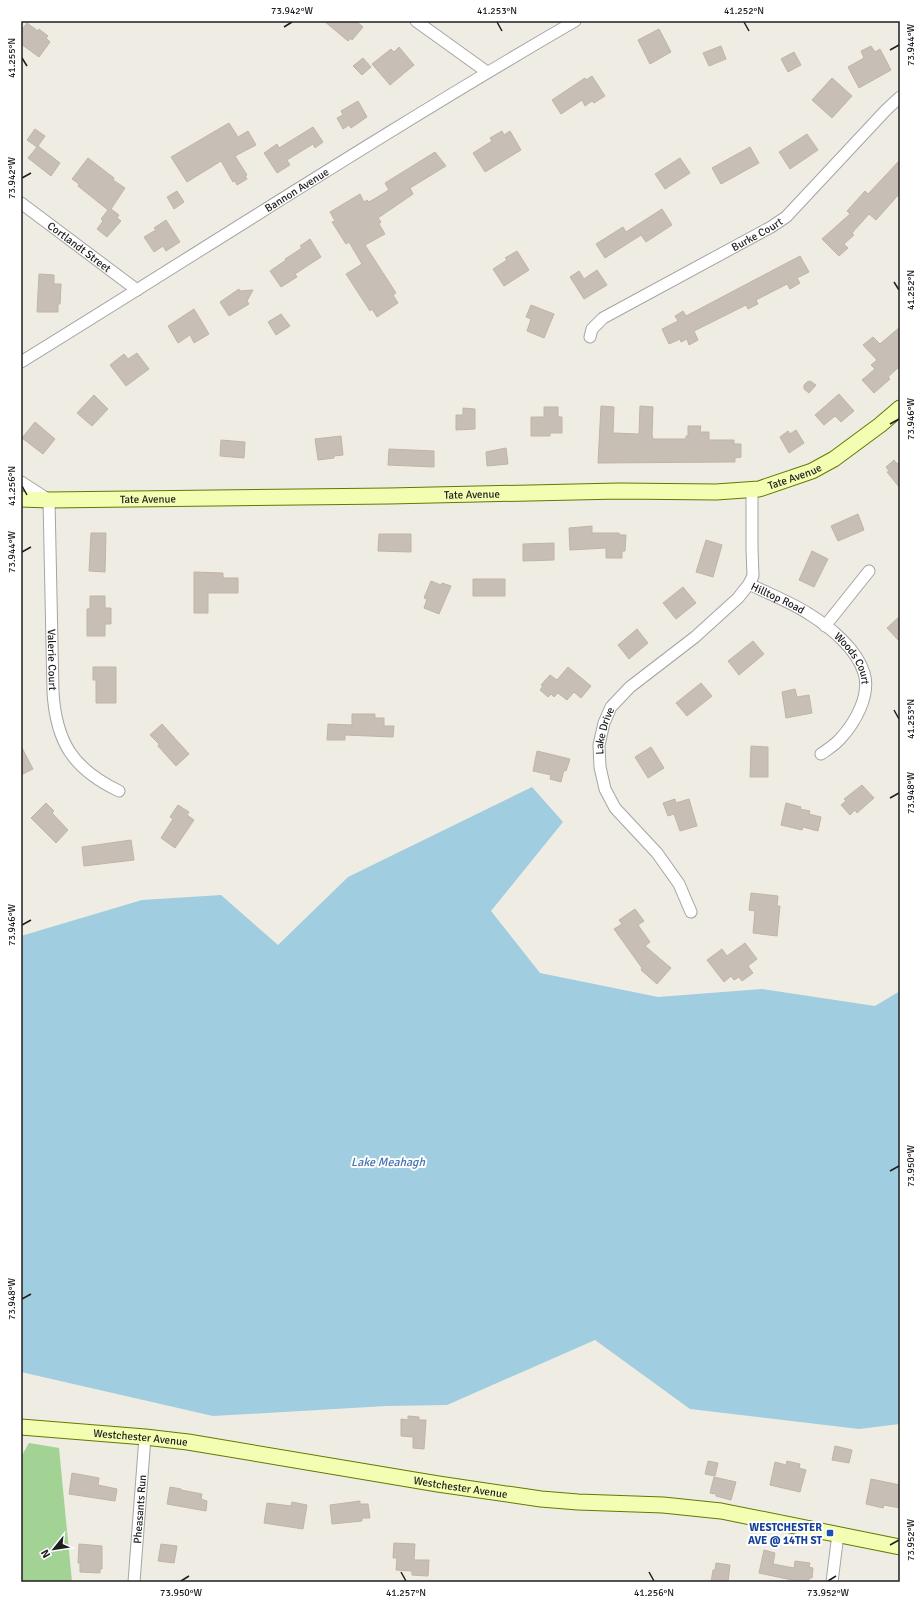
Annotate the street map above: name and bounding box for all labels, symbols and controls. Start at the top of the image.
text: 73.942°W [271,5,313,17]
text: 41.253°N [477,5,517,17]
text: 41.252°N [724,5,764,17]
text: 73.944°W [905,24,917,66]
text: 41.255°N [6,38,18,78]
text: 73.942°W [6,157,18,199]
street label: Bannon Avenue [262,165,331,215]
street label: Burke Court [729,215,785,254]
street label: Cortlandt Street [45,219,114,275]
text: 41.252°N [905,270,917,310]
text: 73.946°W [905,398,917,440]
street label: Tate Avenue [766,461,824,492]
text: 41.256°N [6,466,18,506]
street label: Tate Avenue [444,487,500,501]
street label: Tate Avenue [120,492,176,506]
text: 73.944°W [6,531,18,573]
street label: Hilltop Road [749,579,807,616]
street label: Valerie Court [45,629,59,691]
street label: Woods Court [832,629,872,685]
text: 41.253°N [905,699,917,739]
street label: Lake Drive [592,705,617,755]
text: 73.948°W [905,772,917,814]
text: 73.946°W [6,904,18,946]
text: 73.950°W [905,1145,917,1187]
water label: Lake Meahagh [351,1155,425,1170]
text: 73.948°W [6,1278,18,1320]
street label: Westchester Avenue [93,1426,188,1448]
street label: Pheasants Run [130,1474,149,1544]
street label: Westchester Avenue [413,1474,508,1501]
text: 73.952°W [905,1519,917,1561]
place label: WESTCHESTER AVE @ 14TH ST [748,1521,822,1547]
marker: WESTCHESTER AVE @ 14TH ST [825,1528,835,1538]
north arrow [34,1529,74,1569]
text: N [38,1547,53,1560]
text: 73.950°W [160,1587,202,1599]
text: 41.257°N [386,1587,426,1599]
text: 41.256°N [634,1587,674,1599]
text: 73.952°W [807,1587,849,1599]

